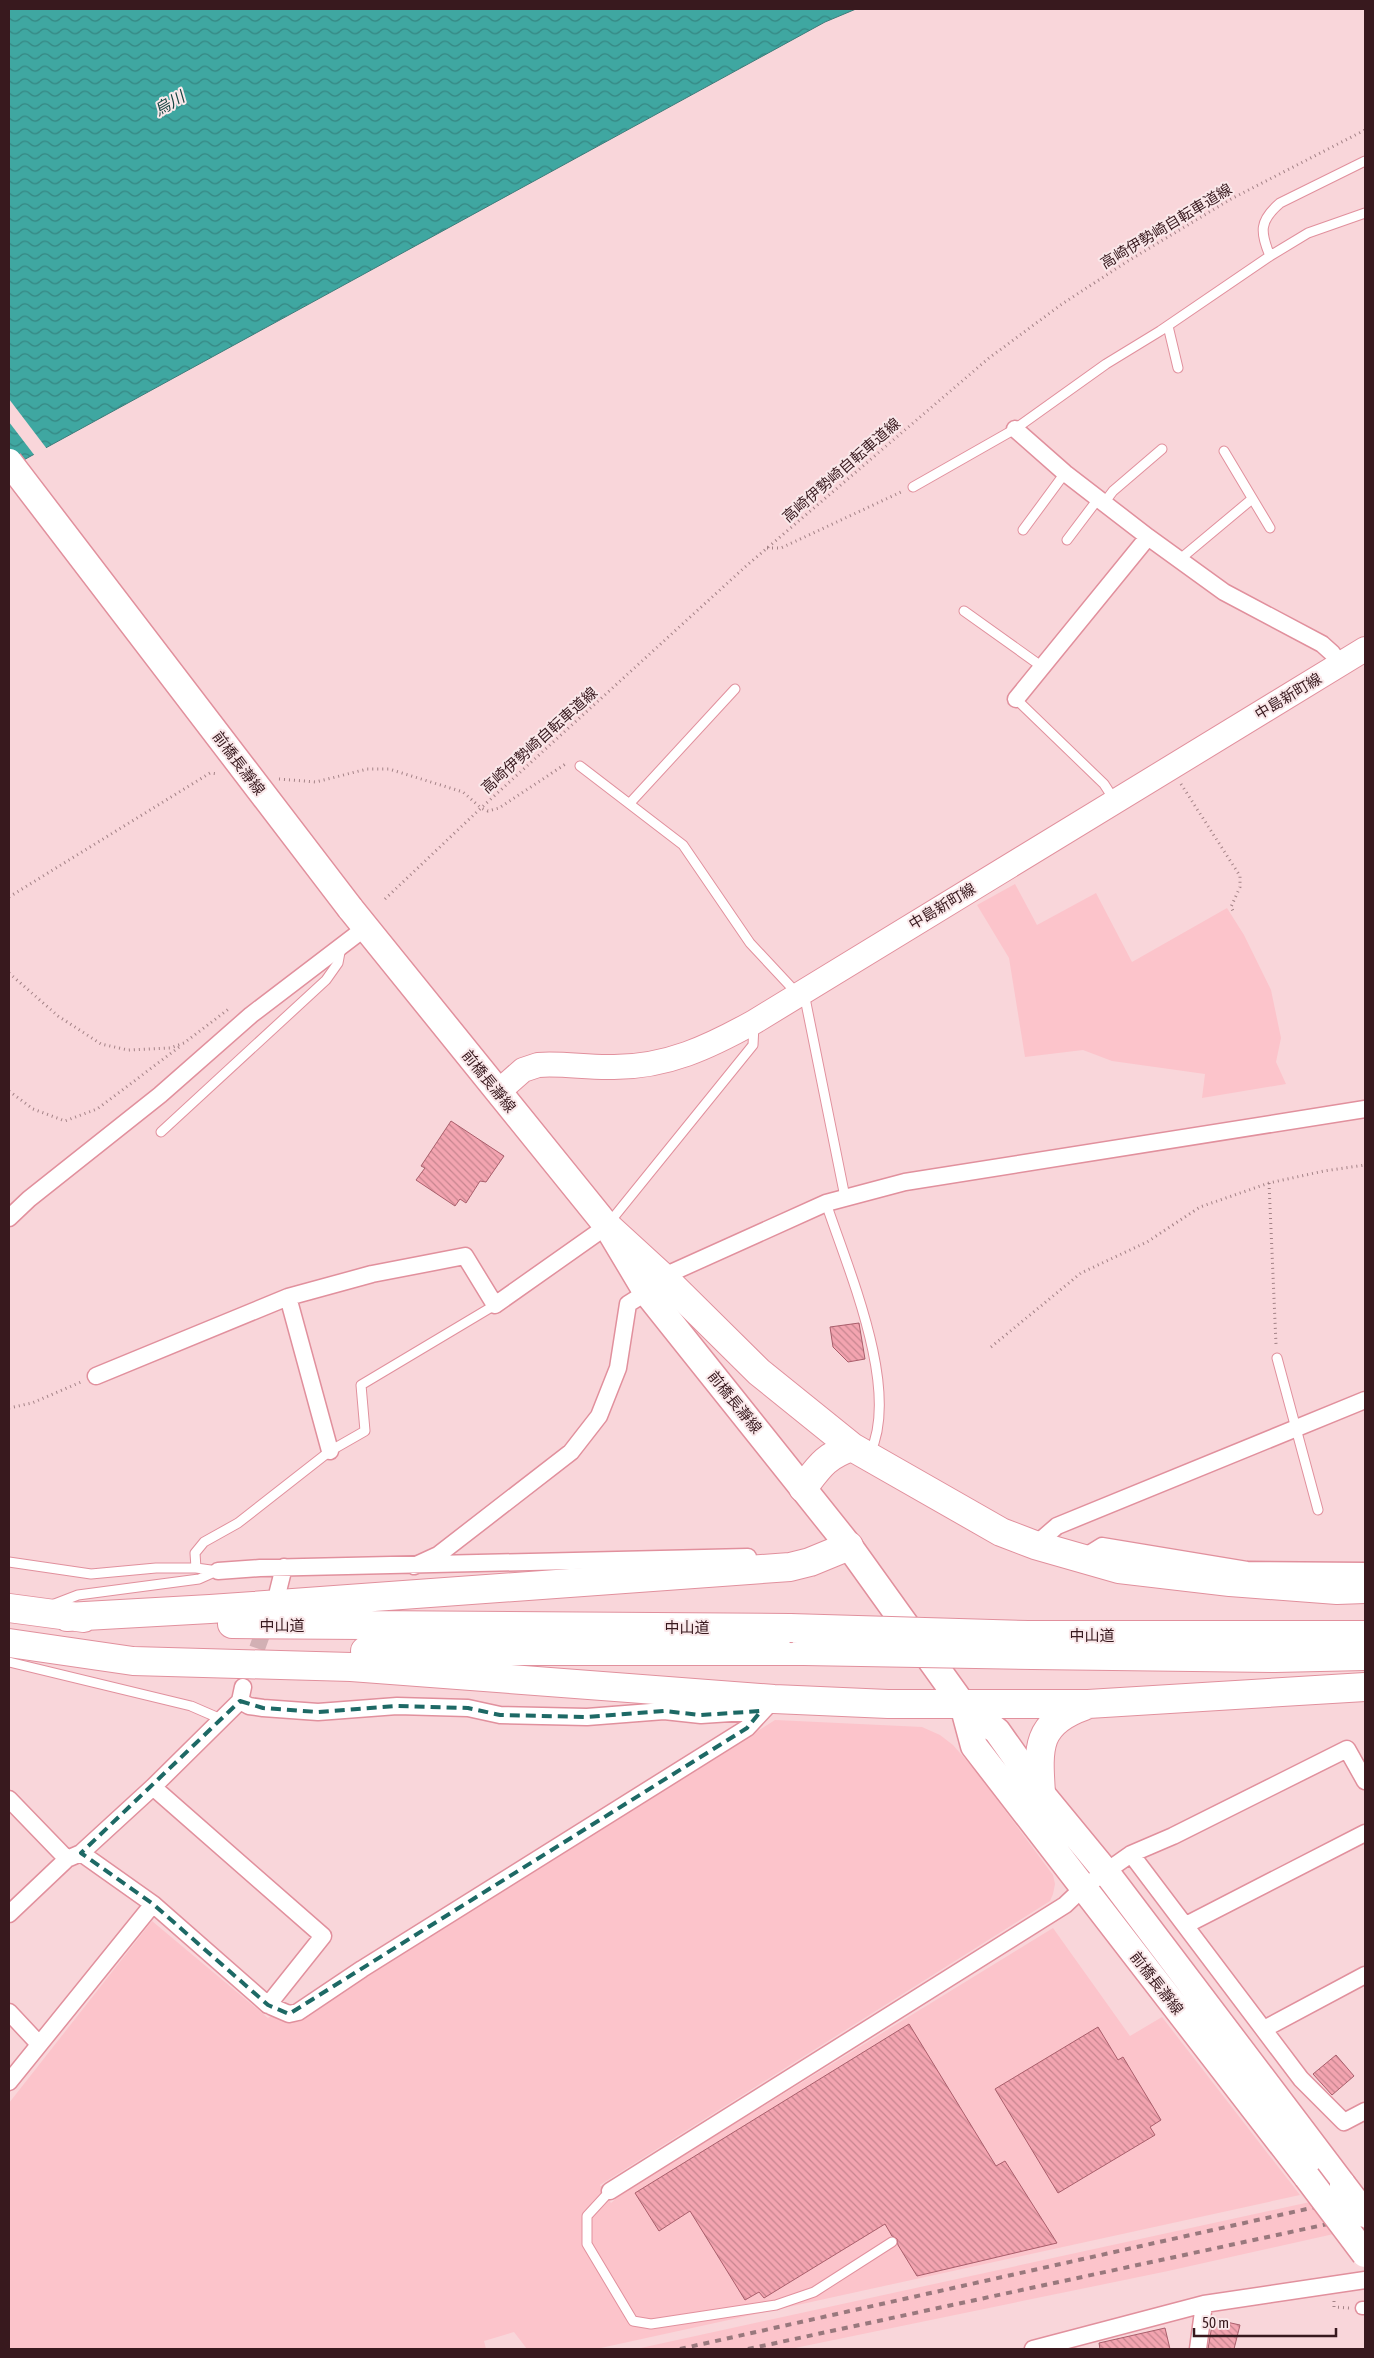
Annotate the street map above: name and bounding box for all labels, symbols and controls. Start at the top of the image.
water label: 烏川 [151,86,189,119]
street label: 高崎伊勢崎自転車道線 [1097,180,1235,272]
street label: 高崎伊勢崎自転車道線 [779,414,903,526]
street label: 中島新町線 [1251,669,1325,723]
street label: 高崎伊勢崎自転車道線 [478,683,600,797]
street label: 前橋長瀞線 [210,728,268,798]
street label: 中島新町線 [905,879,979,933]
street label: 前橋長瀞線 [459,1047,519,1115]
street label: 前橋長瀞線 [705,1368,765,1436]
street label: 中山道 [259,1617,305,1634]
street label: 中山道 [664,1619,710,1636]
street label: 中山道 [1069,1627,1115,1644]
street label: 前橋長瀞線 [1127,1948,1187,2018]
scale bar [1194,2306,1336,2338]
text: 50 m [1202,2314,1229,2331]

